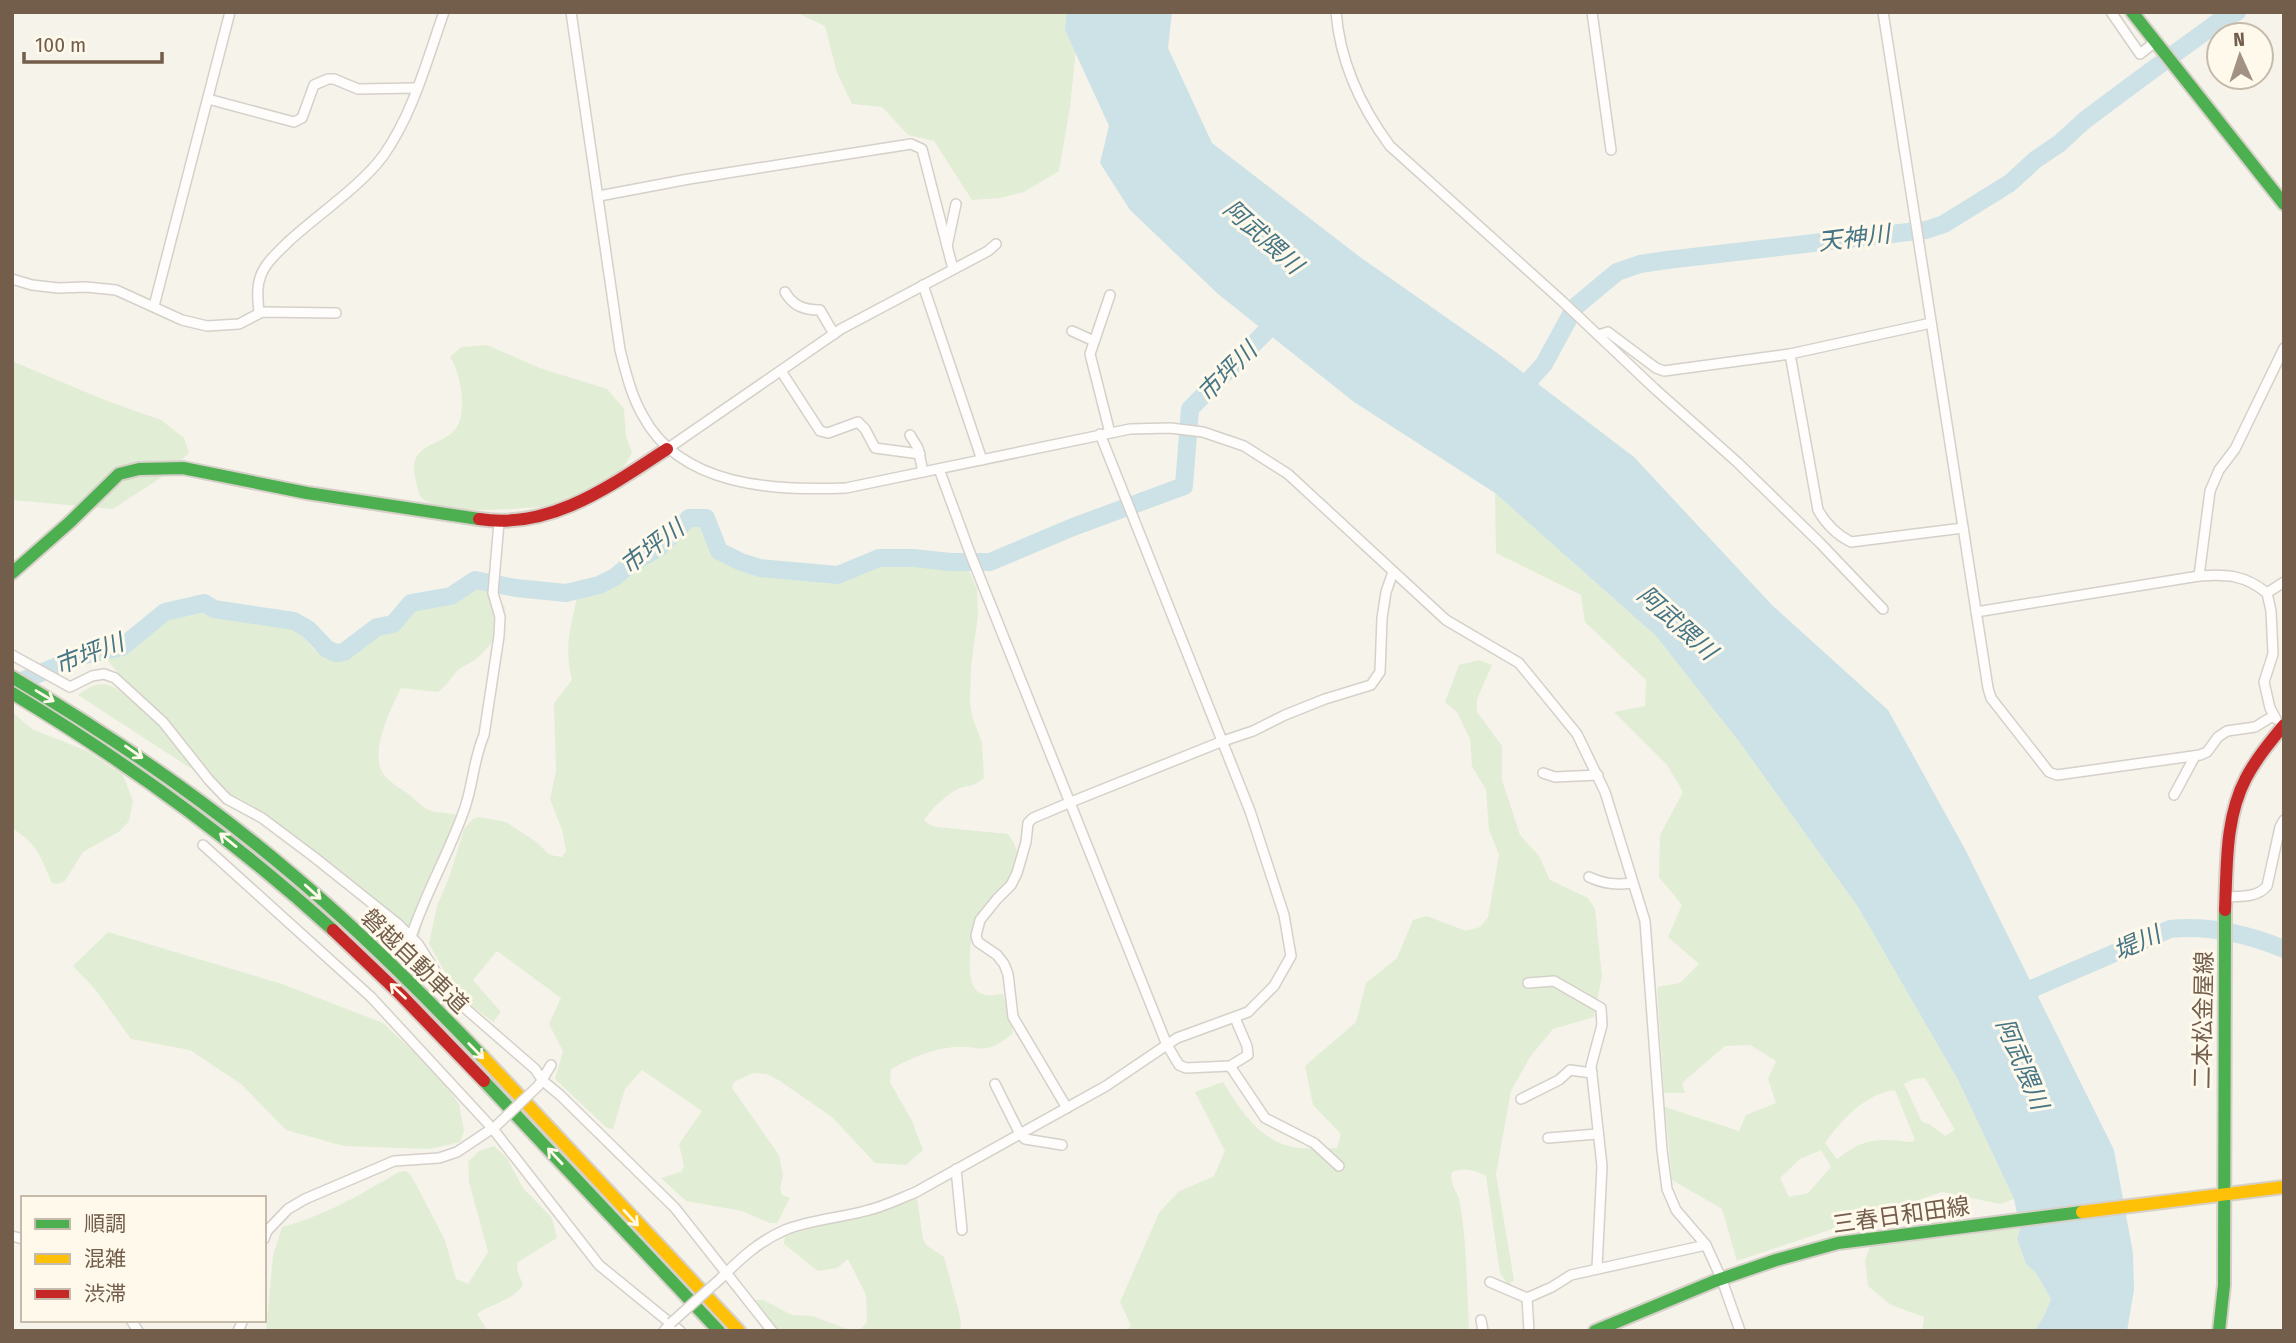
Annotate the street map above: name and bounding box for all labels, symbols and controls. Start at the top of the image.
scale bar [24,21,163,65]
north arrow [2205,21,2275,91]
text: N [2233,28,2245,51]
text: 100 m [35,32,86,58]
water label: 阿武隈川 [1218,194,1310,282]
water label: 天神川 [1817,219,1894,256]
water label: 市坪川 [1192,335,1264,407]
water label: 市坪川 [615,512,692,580]
water label: 阿武隈川 [1632,580,1724,668]
water label: 市坪川 [50,627,130,680]
one-way arrow [34,689,54,703]
one-way arrow [124,745,143,759]
one-way arrow [220,832,238,848]
one-way arrow [304,884,321,901]
street label: 磐越自動車道 [356,903,474,1019]
water label: 堤川 [2109,919,2167,966]
street label: 二本松金屋線 [2188,951,2218,1089]
one-way arrow [390,983,407,1000]
water label: 阿武隈川 [1990,1014,2055,1116]
one-way arrow [467,1042,484,1059]
one-way arrow [546,1148,563,1165]
street label: 三春日和田線 [1831,1192,1971,1238]
legend [21,1196,266,1322]
one-way arrow [623,1209,639,1227]
text: 順調 [84,1211,126,1237]
text: 混雑 [84,1246,126,1272]
text: 渋滞 [84,1281,126,1307]

